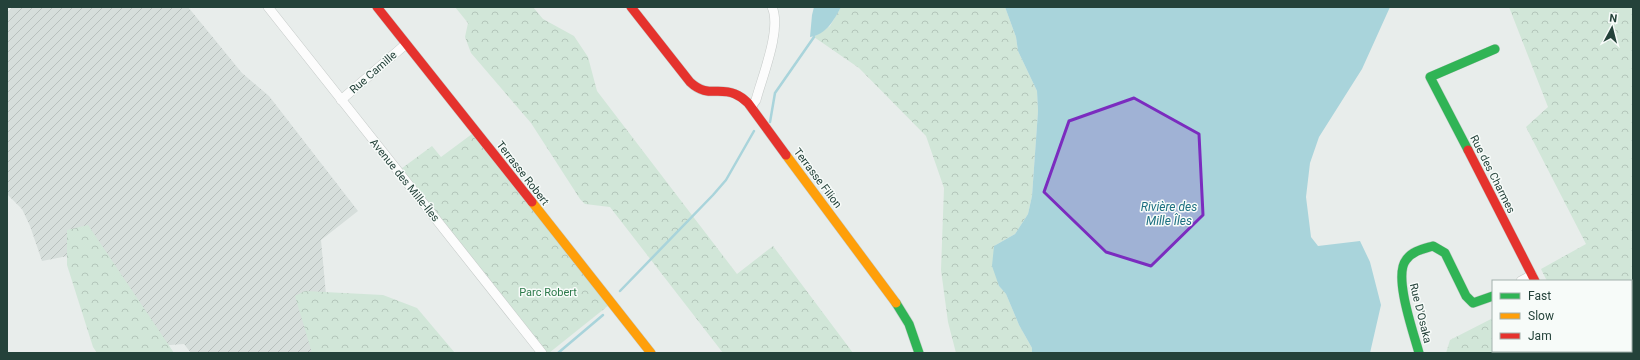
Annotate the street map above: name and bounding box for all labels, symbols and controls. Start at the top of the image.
north arrow [1592,8,1632,48]
text: N [1609,12,1618,26]
street label: Rue Camille [347,48,400,96]
street label: Rue des Charmes [1467,133,1518,216]
street label: Avenue des Mille-Îles [367,136,442,225]
street label: Terrasse Robert [494,139,552,208]
street label: Terrasse Filion [791,146,844,211]
water label: Rivière des Mille Îles [1141,200,1197,228]
legend [1492,280,1632,352]
street label: Rue D'Osaka [1407,282,1434,344]
park label: Parc Robert [519,286,577,299]
text: Fast [1528,289,1551,303]
text: Slow [1528,309,1554,323]
text: Jam [1528,329,1552,343]

